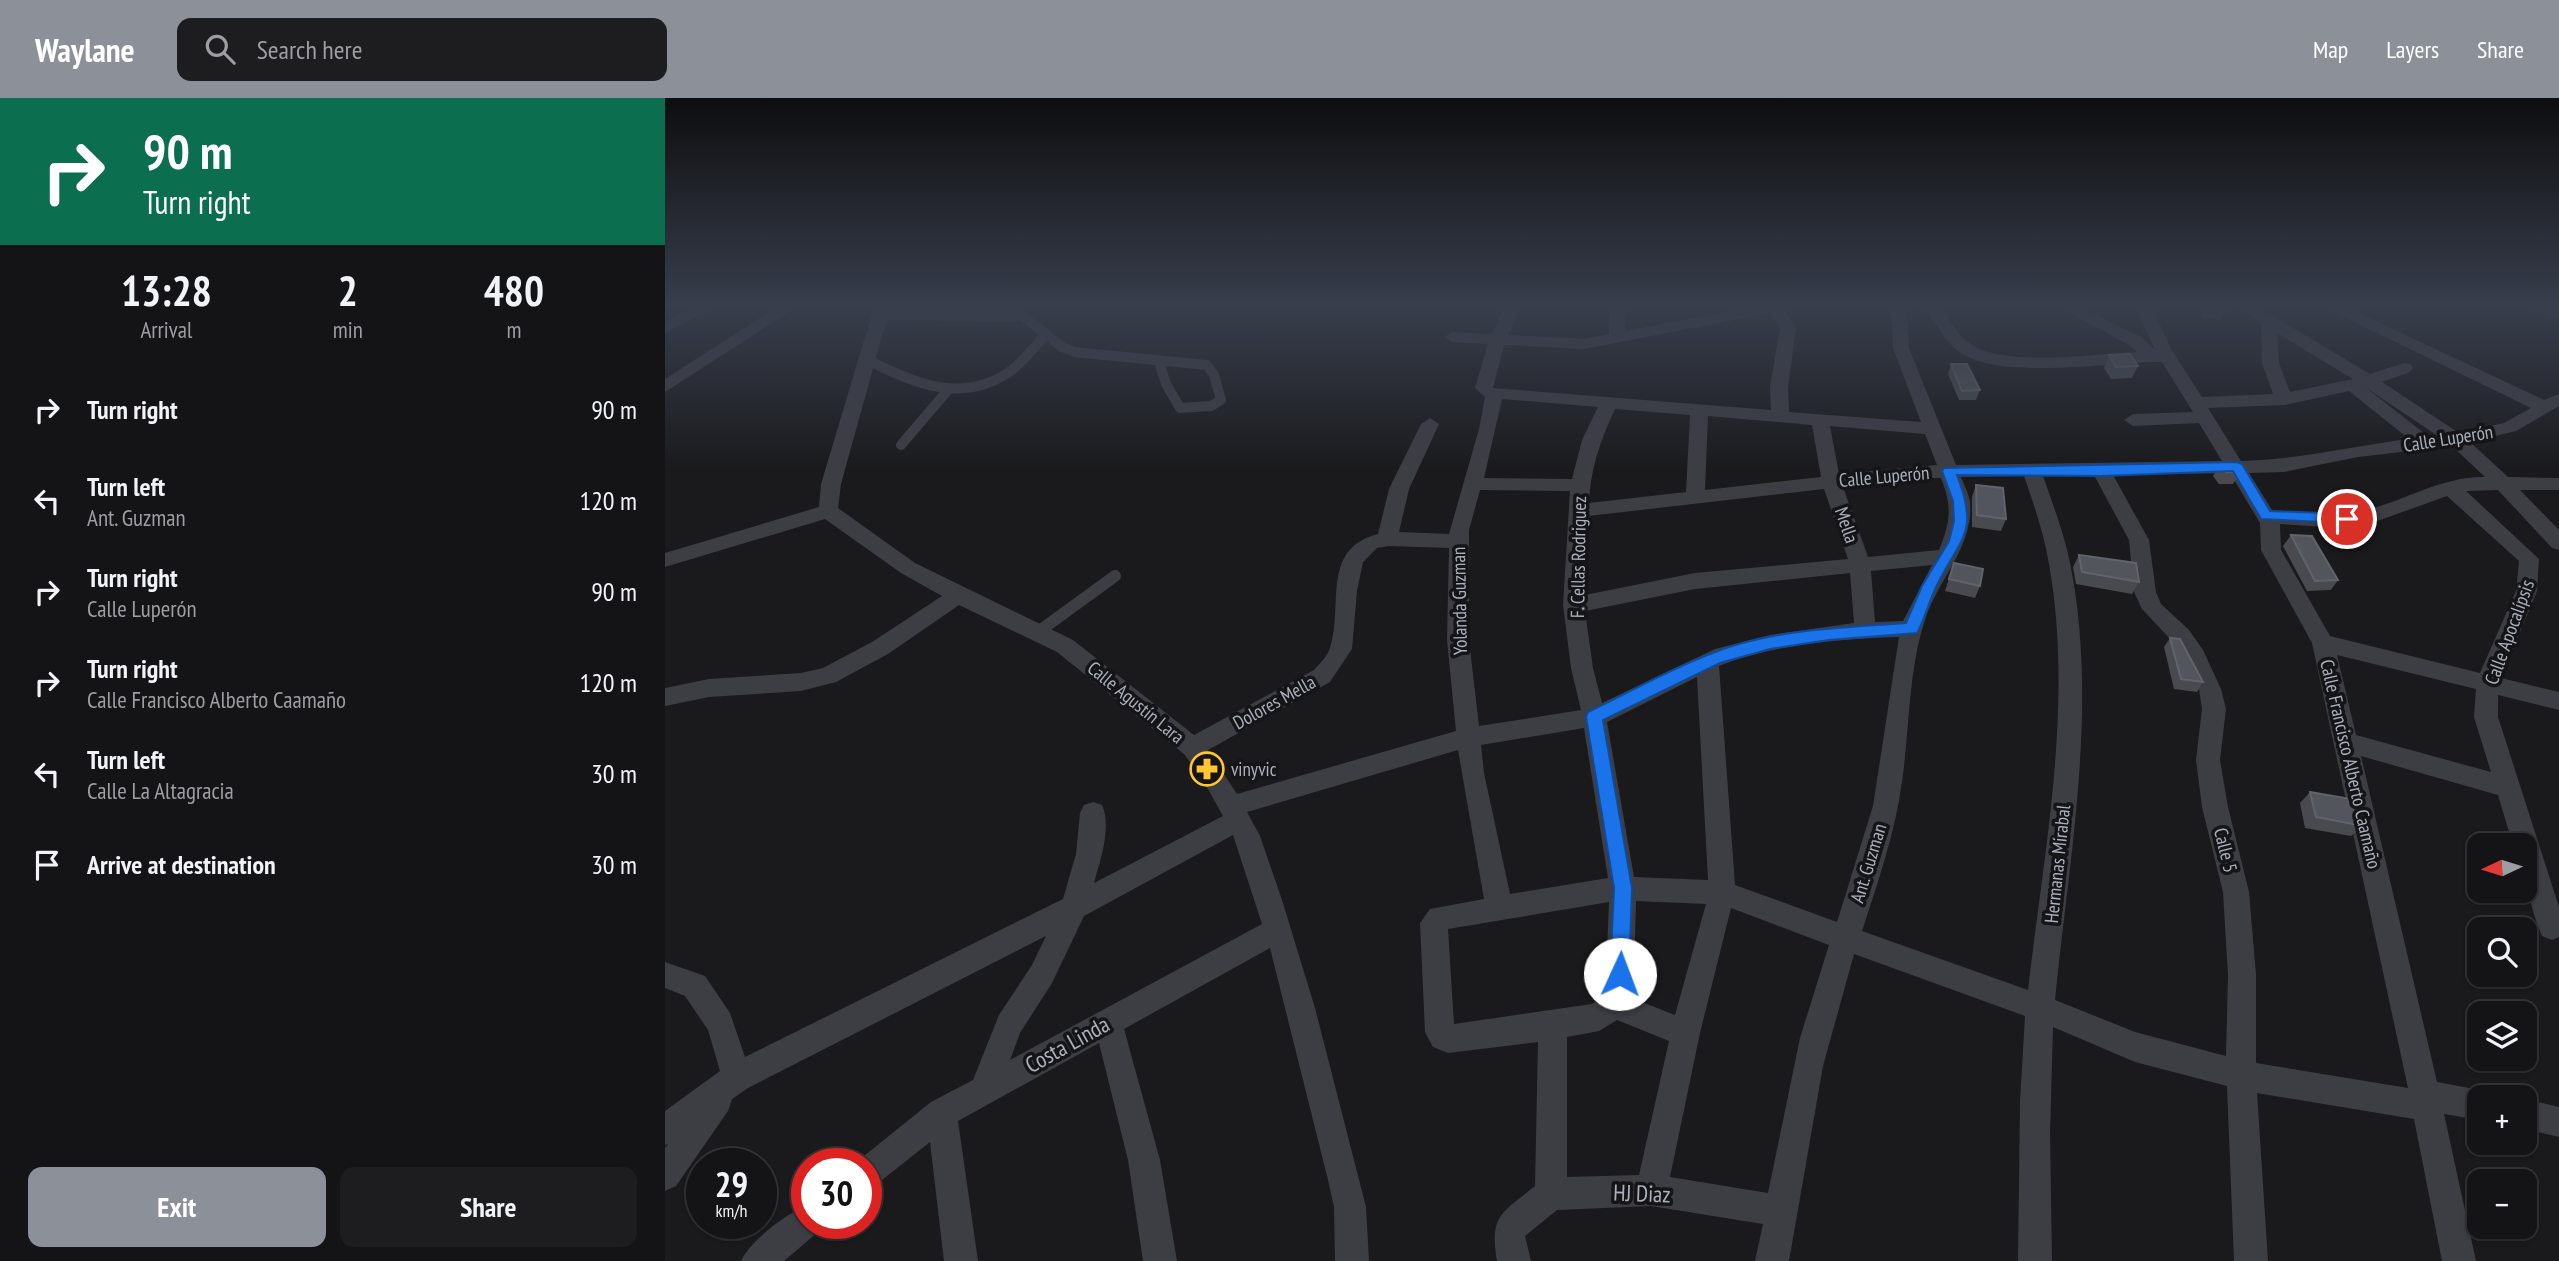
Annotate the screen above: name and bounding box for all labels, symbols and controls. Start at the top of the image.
search box [177,18,667,81]
text: Waylane [35,28,135,71]
icon: search [201,30,239,68]
text: Search here [257,33,362,66]
text: Map [2313,34,2348,65]
text: Layers [2386,34,2439,65]
text: Share [2477,34,2524,65]
text: 90 m [143,119,232,183]
icon: right [28,126,119,217]
text: Turn right [143,181,251,223]
text: 13:28 [121,263,212,318]
text: 2 [338,263,358,318]
text: 480 [484,263,544,318]
text: Arrival [140,315,192,344]
text: min [333,315,363,344]
text: m [506,315,521,344]
icon: right [28,391,66,429]
text: Turn right [87,393,178,426]
text: 90 m [591,393,637,426]
street label: Calle Luperón [2401,419,2495,457]
street label: Calle Luperón [1838,460,1930,492]
text: Turn left [87,470,165,503]
icon: left [28,482,66,520]
text: 120 m [579,484,637,517]
pin [2317,489,2377,549]
street label: F. Cellas Rodriguez [1565,496,1591,618]
icon: arrive [2328,500,2366,538]
text: Ant. Guzman [87,503,186,532]
street label: Mella [1830,504,1864,546]
street label: Yolanda Guzman [1446,547,1472,655]
text: Turn right [87,561,178,594]
icon: right [28,573,66,611]
text: 90 m [591,575,637,608]
street label: Calle Apocalípsis [2479,576,2539,688]
text: Calle Luperón [87,594,197,623]
text: Turn right [87,652,178,685]
street label: Calle Agustín Lara [1083,656,1189,748]
street label: Calle Francisco Alberto Caamaño [2315,657,2387,871]
icon: right [28,664,66,702]
text: 120 m [579,666,637,699]
street label: Dolores Mella [1229,670,1319,734]
text: Calle Francisco Alberto Caamaño [87,685,346,714]
text: Turn left [87,743,165,776]
pharmacy icon: vinyvic [1188,750,1226,788]
icon: left [28,755,66,793]
text: 30 m [591,757,637,790]
place label: vinyvic [1231,757,1277,781]
text: Calle La Altagracia [87,776,234,805]
street label: Hermanas Mirabal [2039,803,2075,924]
street label: Ant. Guzman [1845,821,1891,905]
street label: Calle 5 [2209,825,2243,875]
north arrow [2467,833,2537,903]
map controls [2467,833,2537,1239]
icon: arrive [28,846,66,884]
text: Arrive at destination [87,848,276,881]
text: 30 m [591,848,637,881]
button: search [2467,917,2537,987]
position arrow [1583,937,1657,1011]
button: layers [2467,1001,2537,1071]
street label: Costa Linda [1020,1009,1114,1079]
button: + [2467,1085,2537,1155]
speed limit sign: 30 [791,1148,882,1239]
text: 29 [715,1161,748,1207]
button: Exit [28,1167,326,1247]
button: Share [340,1167,637,1247]
button: − [2467,1169,2537,1239]
street label: HJ Diaz [1613,1178,1671,1208]
text: km/h [716,1199,747,1222]

